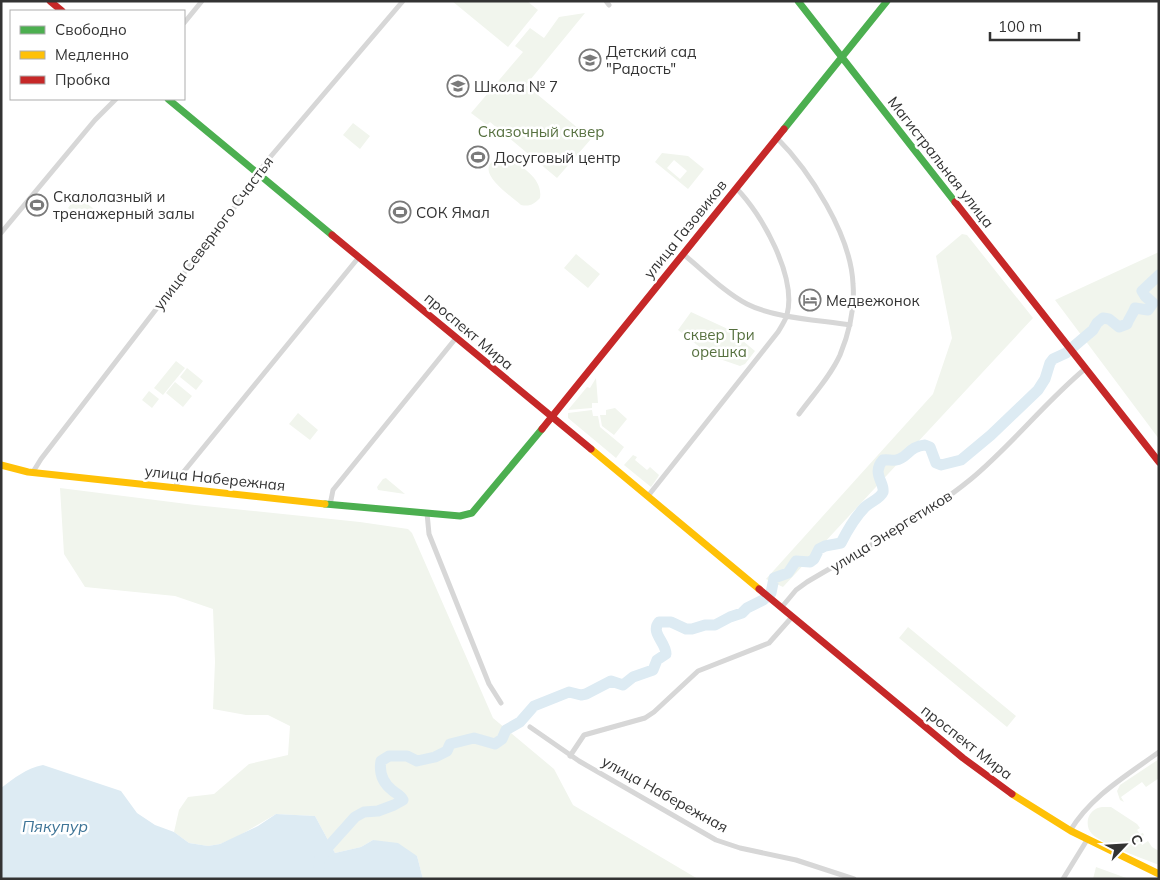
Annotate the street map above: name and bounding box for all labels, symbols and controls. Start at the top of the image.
legend [10,10,185,100]
scale bar [990,10,1079,42]
text: 100 m [998,17,1042,36]
text: Свободно [55,20,127,39]
place label: Детский сад "Радость" [606,42,696,78]
text: Медленно [55,45,129,64]
school or university icon: Детский сад "Радость" [578,48,602,72]
text: Пробка [55,70,110,89]
school or university icon: Школа № 7 [446,74,470,98]
place label: Школа № 7 [474,77,558,96]
street label: Магистральная улица [884,93,998,231]
park label: Сказочный сквер [478,122,604,141]
sports icon: Досуговый центр [466,145,490,169]
place label: Досуговый центр [494,148,621,167]
street label: улица Северного Счастья [149,152,277,314]
street label: улица Газовиков [639,176,731,282]
place label: Скалолазный и тренажерный залы [53,187,195,223]
sports icon: Скалолазный и тренажерный залы [25,193,49,217]
sports icon: СОК Ямал [388,200,412,224]
place label: СОК Ямал [416,203,490,222]
street label: проспект Мира [421,288,517,374]
hotel icon: Медвежонок [798,288,822,312]
place label: Медвежонок [826,291,921,310]
park label: сквер Три орешка [683,325,755,361]
street label: улица Набережная [144,461,286,495]
street label: улица Энергетиков [826,486,956,576]
street label: проспект Мира [918,700,1016,784]
street label: улица Набережная [599,751,731,837]
water label: Пякупур [22,816,88,836]
north arrow [1100,820,1150,870]
text: С [1127,831,1147,848]

